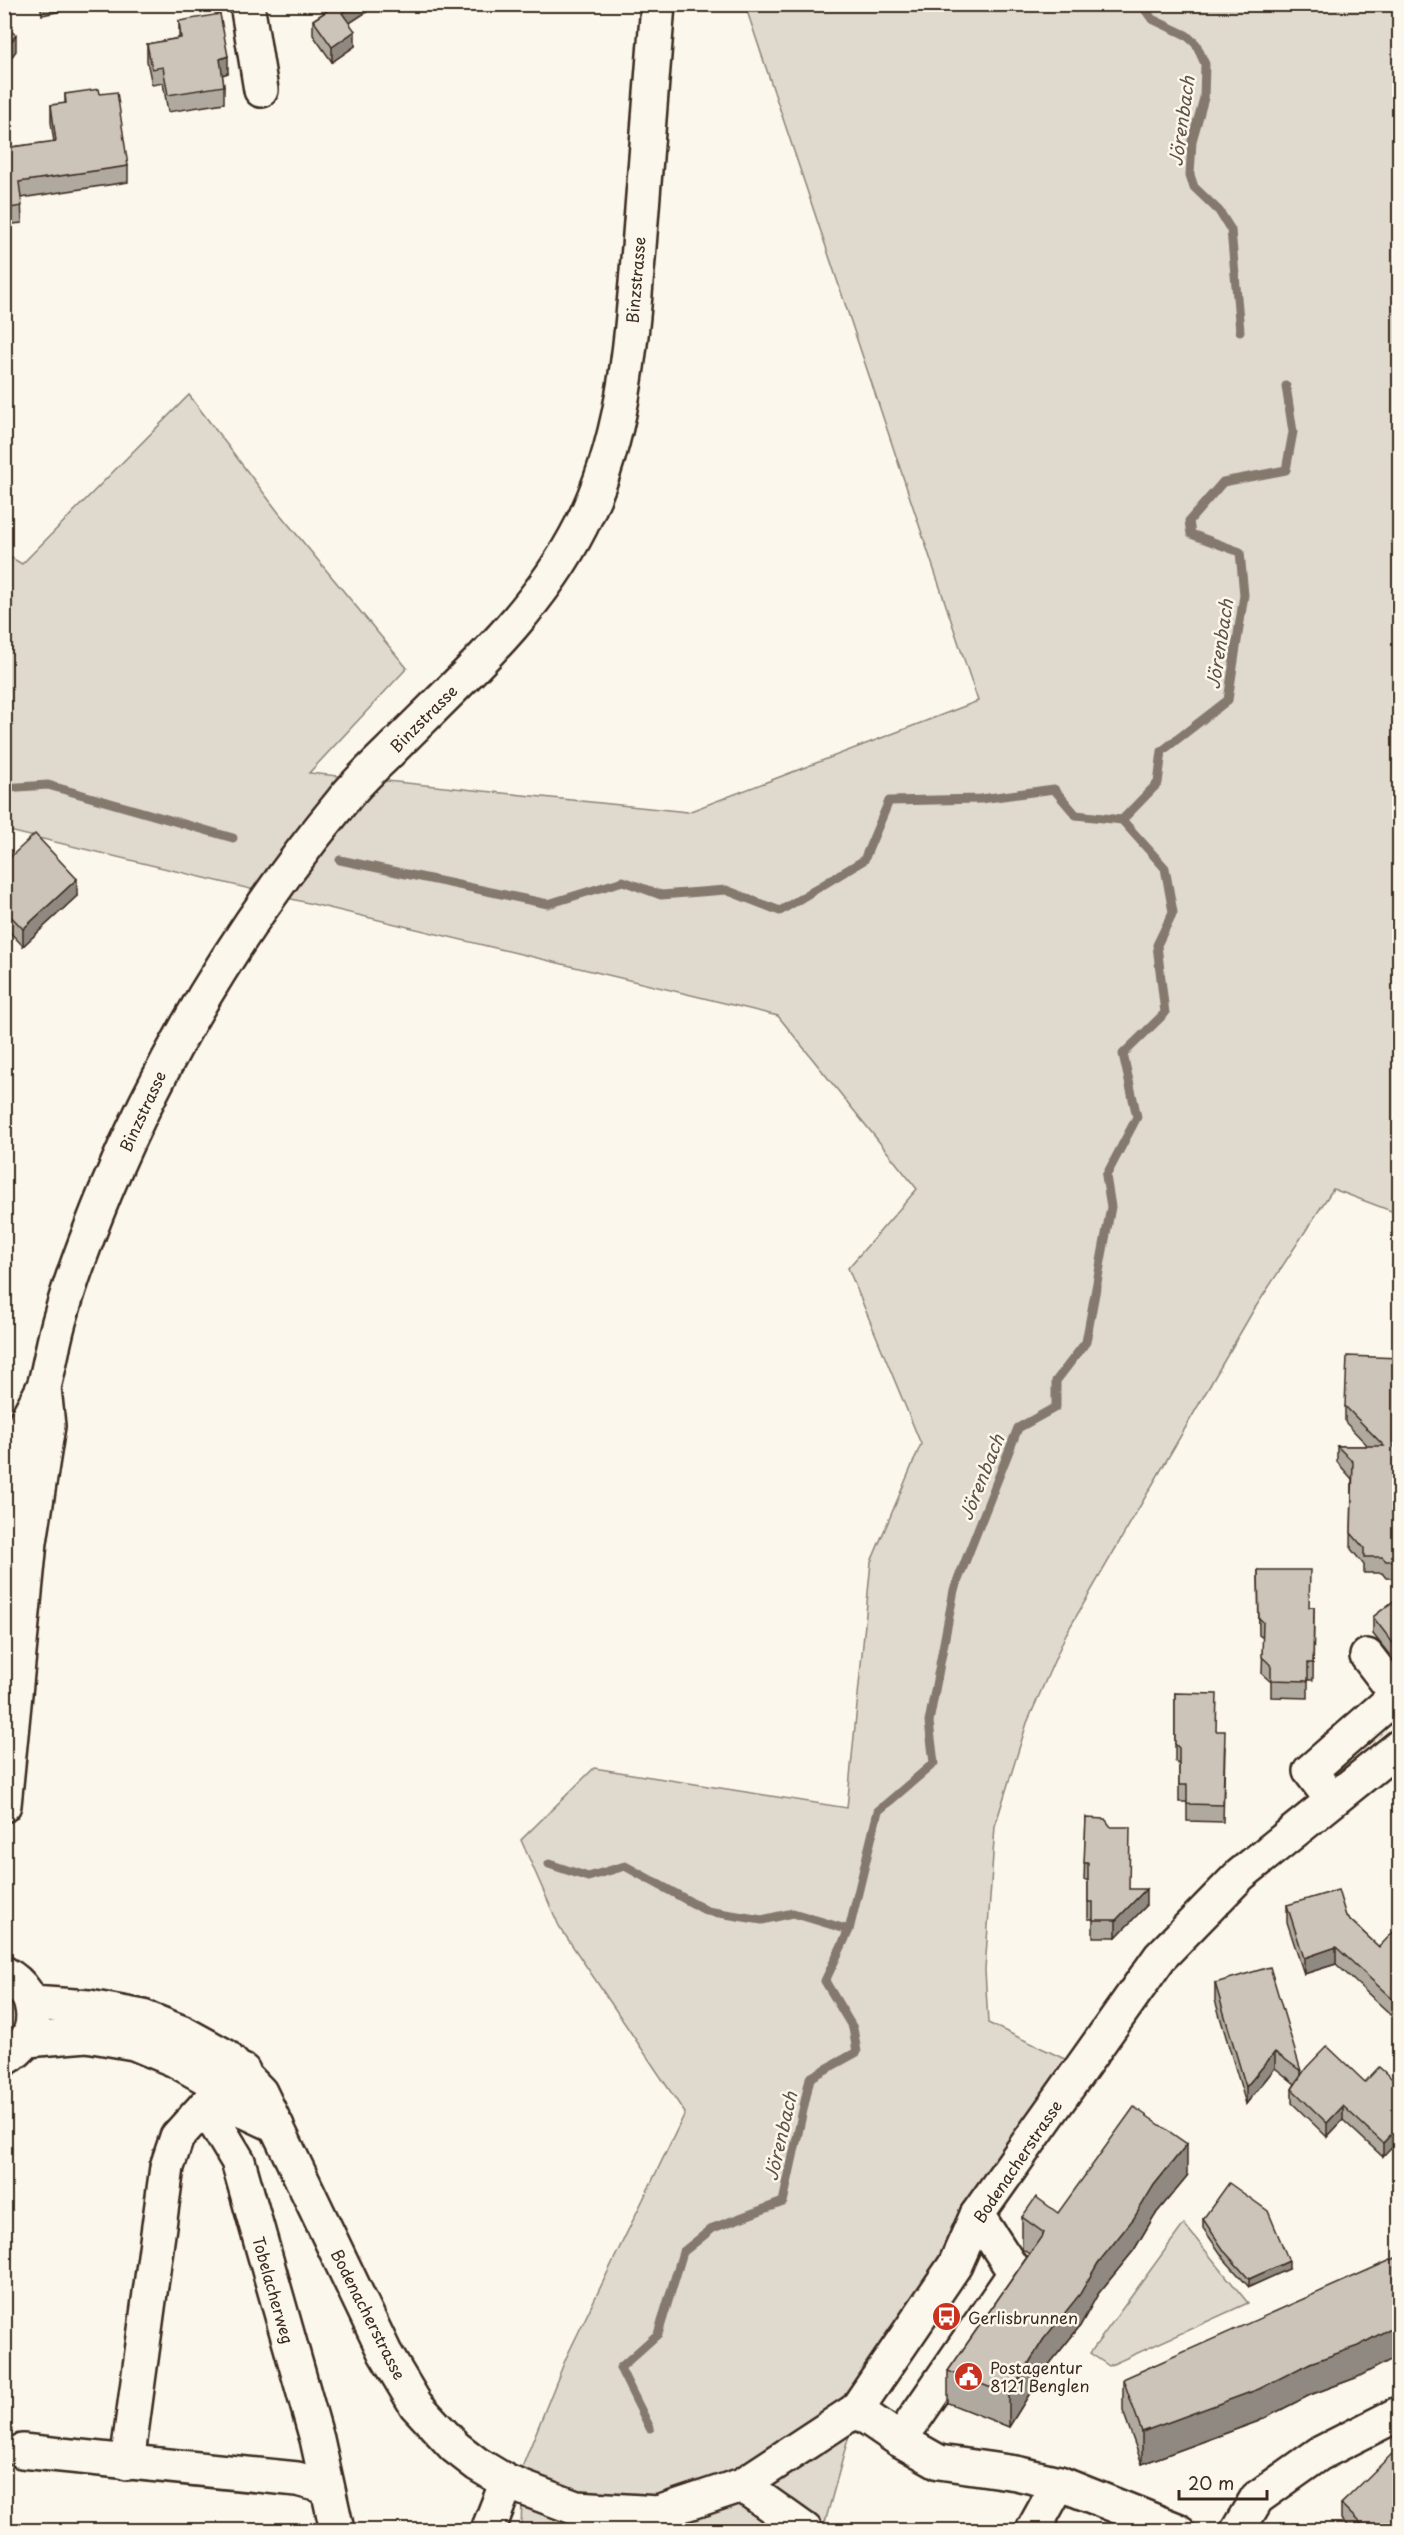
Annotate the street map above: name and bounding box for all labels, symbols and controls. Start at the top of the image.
water label: Jörenbach [1161,74,1201,168]
street label: Binzstrasse [619,236,651,324]
water label: Jörenbach [1199,597,1240,691]
street label: Binzstrasse [384,679,462,757]
street label: Binzstrasse [113,1067,171,1155]
water label: Jörenbach [951,1429,1011,1524]
water label: Jörenbach [757,2088,803,2183]
street label: Bodenacherstrasse [967,2095,1067,2227]
street label: Tobelacherweg [247,2234,301,2346]
street label: Bodenacherstrasse [326,2245,412,2383]
bus stop icon: Gerlisbrunnen [931,2301,963,2333]
place label: Gerlisbrunnen [968,2305,1078,2329]
place label: Postagentur 8121 Benglen [990,2355,1090,2397]
public building icon: Postagentur 8121 Benglen [953,2360,985,2392]
scale bar [1179,2463,1268,2501]
text: 20 m [1188,2469,1234,2496]

